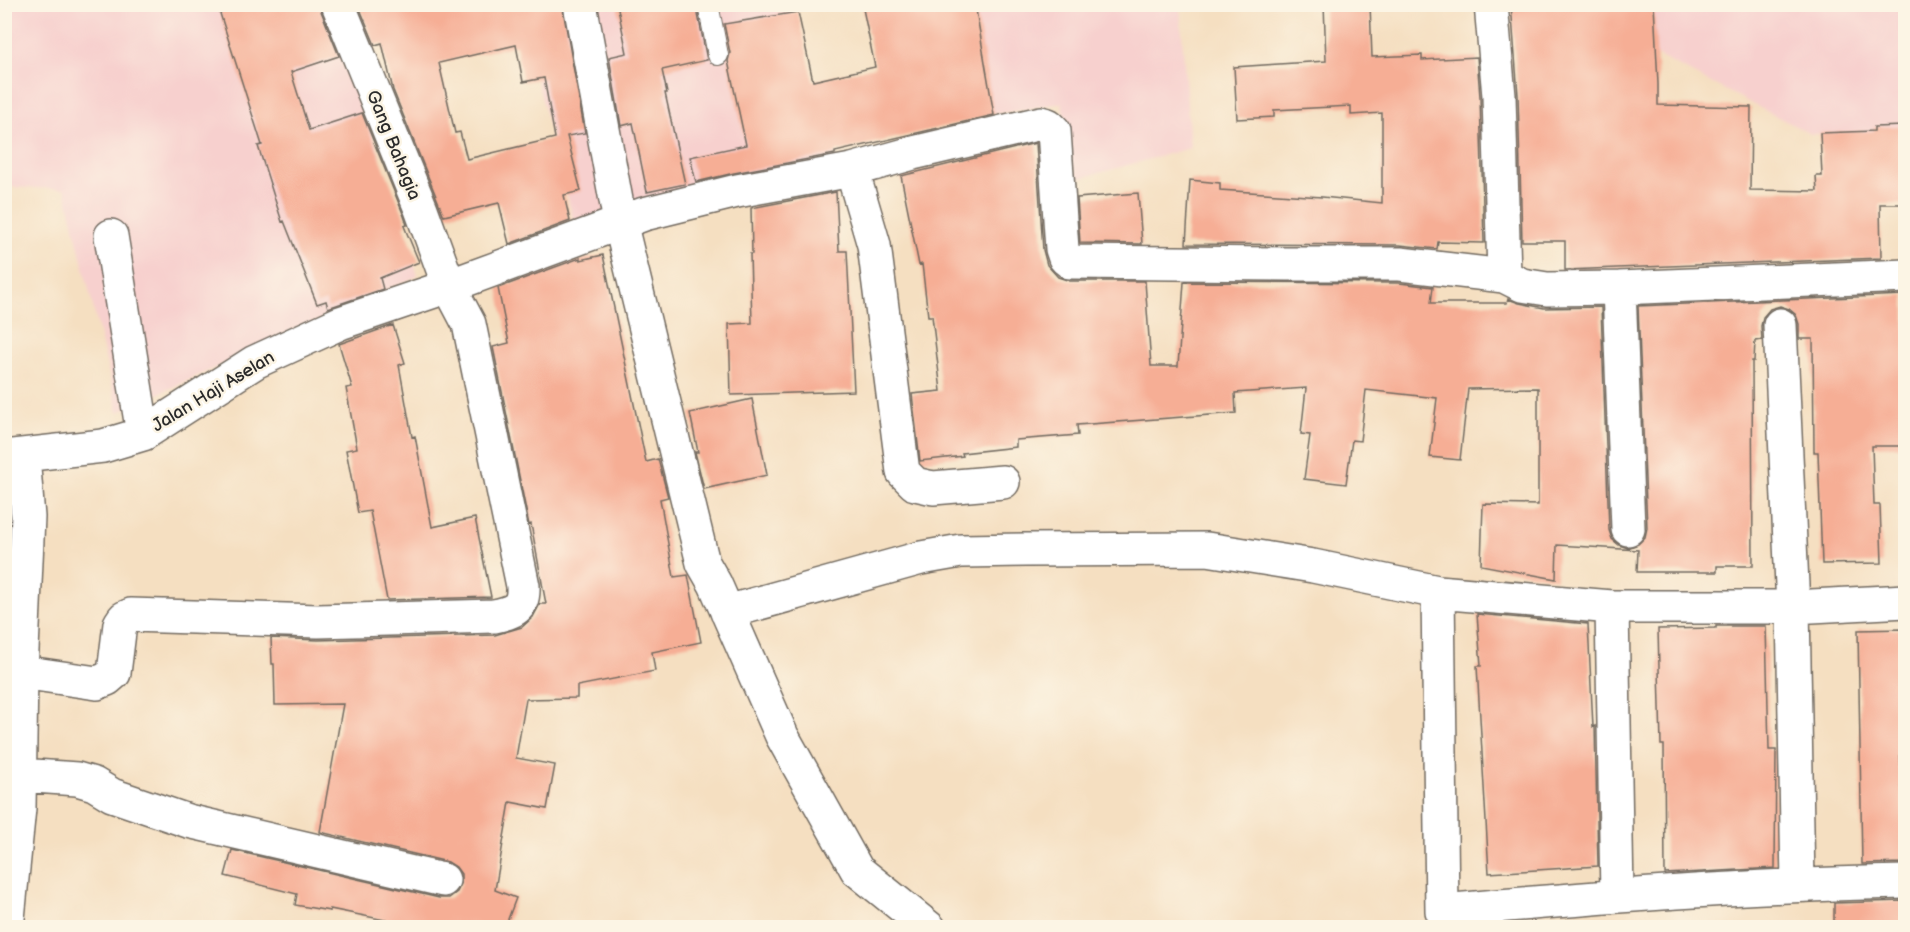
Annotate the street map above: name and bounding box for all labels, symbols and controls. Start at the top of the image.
street label: Gang Bahagia [362,87,425,203]
street label: Jalan Haji Aselan [148,347,278,436]

